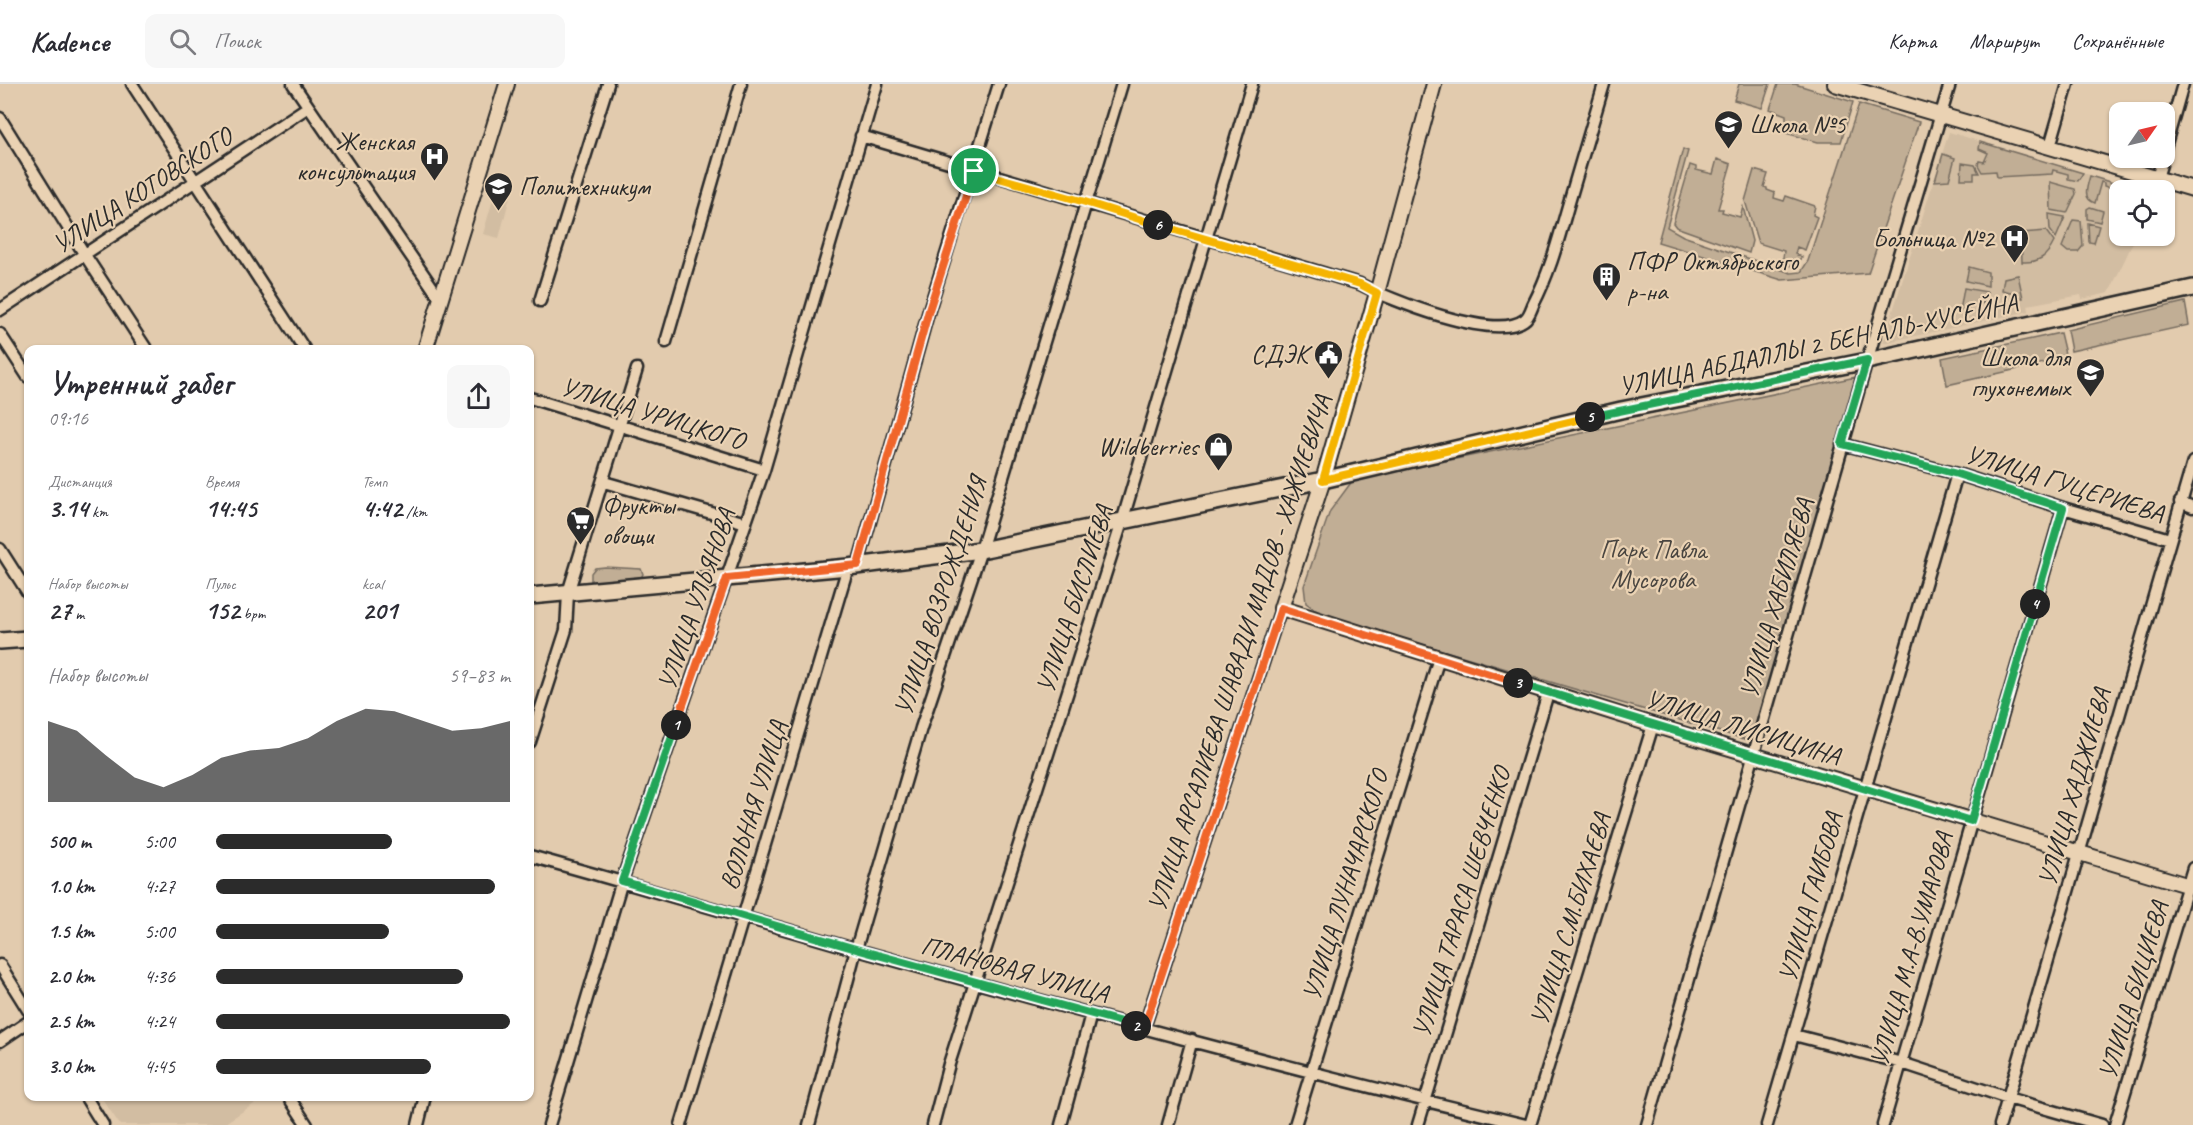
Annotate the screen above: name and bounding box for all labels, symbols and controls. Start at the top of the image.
search box [145,14,565,68]
text: Kadence [30,24,109,59]
icon: search [166,25,199,58]
text: Поиск [214,27,261,55]
text: Карта [1888,28,1937,54]
text: Маршрут [1970,28,2039,54]
text: Сохранённые [2072,28,2163,54]
north arrow [2109,102,2175,168]
map controls [2109,102,2175,246]
school or university icon: Школа №5 [1712,108,1744,150]
place label: Школа №5 [1749,108,1847,141]
street label: УЛИЦА КОТОВСКОГО [46,118,241,261]
place label: Женская консультация [296,125,416,188]
hospital icon: Женская консультация [419,140,451,182]
pin [948,145,999,196]
icon: arrive [957,154,990,187]
school or university icon: Политехникум [482,170,514,212]
place label: Политехникум [519,170,652,203]
button: locate [2109,180,2175,246]
pin: 6 [1143,210,1173,240]
text: 6 [1154,215,1162,235]
place label: Больница №2 [1873,222,1996,255]
hospital icon: Больница №2 [1999,222,2031,264]
place label: ПФР Октябрьского р-на [1627,245,1800,308]
building icon: ПФР Октябрьского р-на [1590,260,1622,302]
street label: УЛИЦА АБДАЛЛЫ 2 БЕН АЛЬ-ХУСЕЙНА [1616,286,2022,403]
place label: СДЭК [1251,338,1313,371]
public building icon: СДЭК [1313,338,1345,380]
place label: Школа для глухонемых [1971,341,2072,404]
school or university icon: Школа для глухонемых [2075,356,2107,398]
text: Утренний забег [48,362,232,404]
button: share [447,365,510,428]
street label: УЛИЦА УРИЦКОГО [557,370,752,458]
street label: УЛИЦА АРСАЛИЕВА ШАВАДИ МАДОВ - ХАЖИЕВИЧА [1140,390,1339,916]
pin: 5 [1575,402,1605,432]
text: 09:16 [48,406,88,431]
text: 5 [1587,407,1593,427]
place label: Wildberries [1098,430,1200,463]
shop icon: Wildberries [1203,430,1235,472]
street label: УЛИЦА ГУЦЕРИЕВА [1961,438,2169,530]
street label: УЛИЦА ВОЗРОЖДЕНИЯ [886,469,996,719]
text: Дистанция [48,472,112,492]
text: Время [205,472,239,492]
text: Темп [362,472,388,492]
place label: Фрукты овощи [602,489,677,552]
text: 3.14 [48,492,88,525]
text: 14:45 [205,492,257,525]
text: 4:42 [362,492,402,525]
street label: УЛИЦА ХАБИЛЯЕВА [1732,494,1821,702]
street label: УЛИЦА БИСЛИЕВА [1029,500,1121,697]
text: km [88,502,108,522]
text: /km [402,502,427,522]
street label: УЛИЦА УЛЬЯНОВА [650,503,743,694]
supermarket icon: Фрукты овощи [565,504,597,546]
park label: Парк Павла Мусорова [1600,533,1709,596]
text: Набор высоты [48,574,127,594]
text: Пульс [205,574,236,594]
text: kcal [362,574,383,594]
pin: 4 [2020,589,2050,619]
text: 27 [48,594,71,627]
text: 152 [205,594,240,627]
text: 201 [362,594,397,627]
text: 4 [2031,594,2039,614]
text: m [71,604,84,624]
text: bpm [240,604,266,624]
text: Набор высоты [48,663,147,688]
text: 59–83 m [449,663,510,688]
pin: 3 [1503,668,1533,698]
text: 3 [1514,673,1522,693]
street label: УЛИЦА ЛИСИЦИНА [1641,682,1846,773]
street label: УЛИЦА ХАДЖИЕВА [2031,683,2119,890]
pin: 1 [661,710,691,740]
text: 1 [672,715,680,735]
street label: ВОЛЬНАЯ УЛИЦА [712,716,795,894]
street label: УЛИЦА ТАРАСА ШЕВЧЕНКО [1405,760,1519,1041]
street label: УЛИЦА ЛУНАЧАРСКОГО [1295,763,1397,1004]
street label: УЛИЦА С.М.БИХАЕВА [1523,807,1619,1029]
street label: УЛИЦА ГАИБОВА [1771,807,1851,985]
street label: УЛИЦА М.А-В.УМАРОВА [1862,827,1961,1070]
text: 500 m [48,829,91,854]
text: 5:00 [144,829,175,854]
text: 1.0 km [48,874,95,899]
text: 4:27 [144,874,175,899]
street label: УЛИЦА БИЦИЕВА [2091,896,2177,1083]
text: 1.5 km [48,919,94,944]
text: 5:00 [144,919,175,944]
street label: ПЛАНОВАЯ УЛИЦА [918,929,1114,1011]
text: 2.0 km [48,964,95,989]
text: 4:36 [144,964,175,989]
text: 2.5 km [48,1009,94,1034]
text: 4:24 [144,1009,175,1034]
pin: 2 [1121,1011,1151,1041]
text: 2 [1132,1016,1140,1036]
text: 3.0 km [48,1054,95,1079]
text: 4:45 [144,1054,175,1079]

